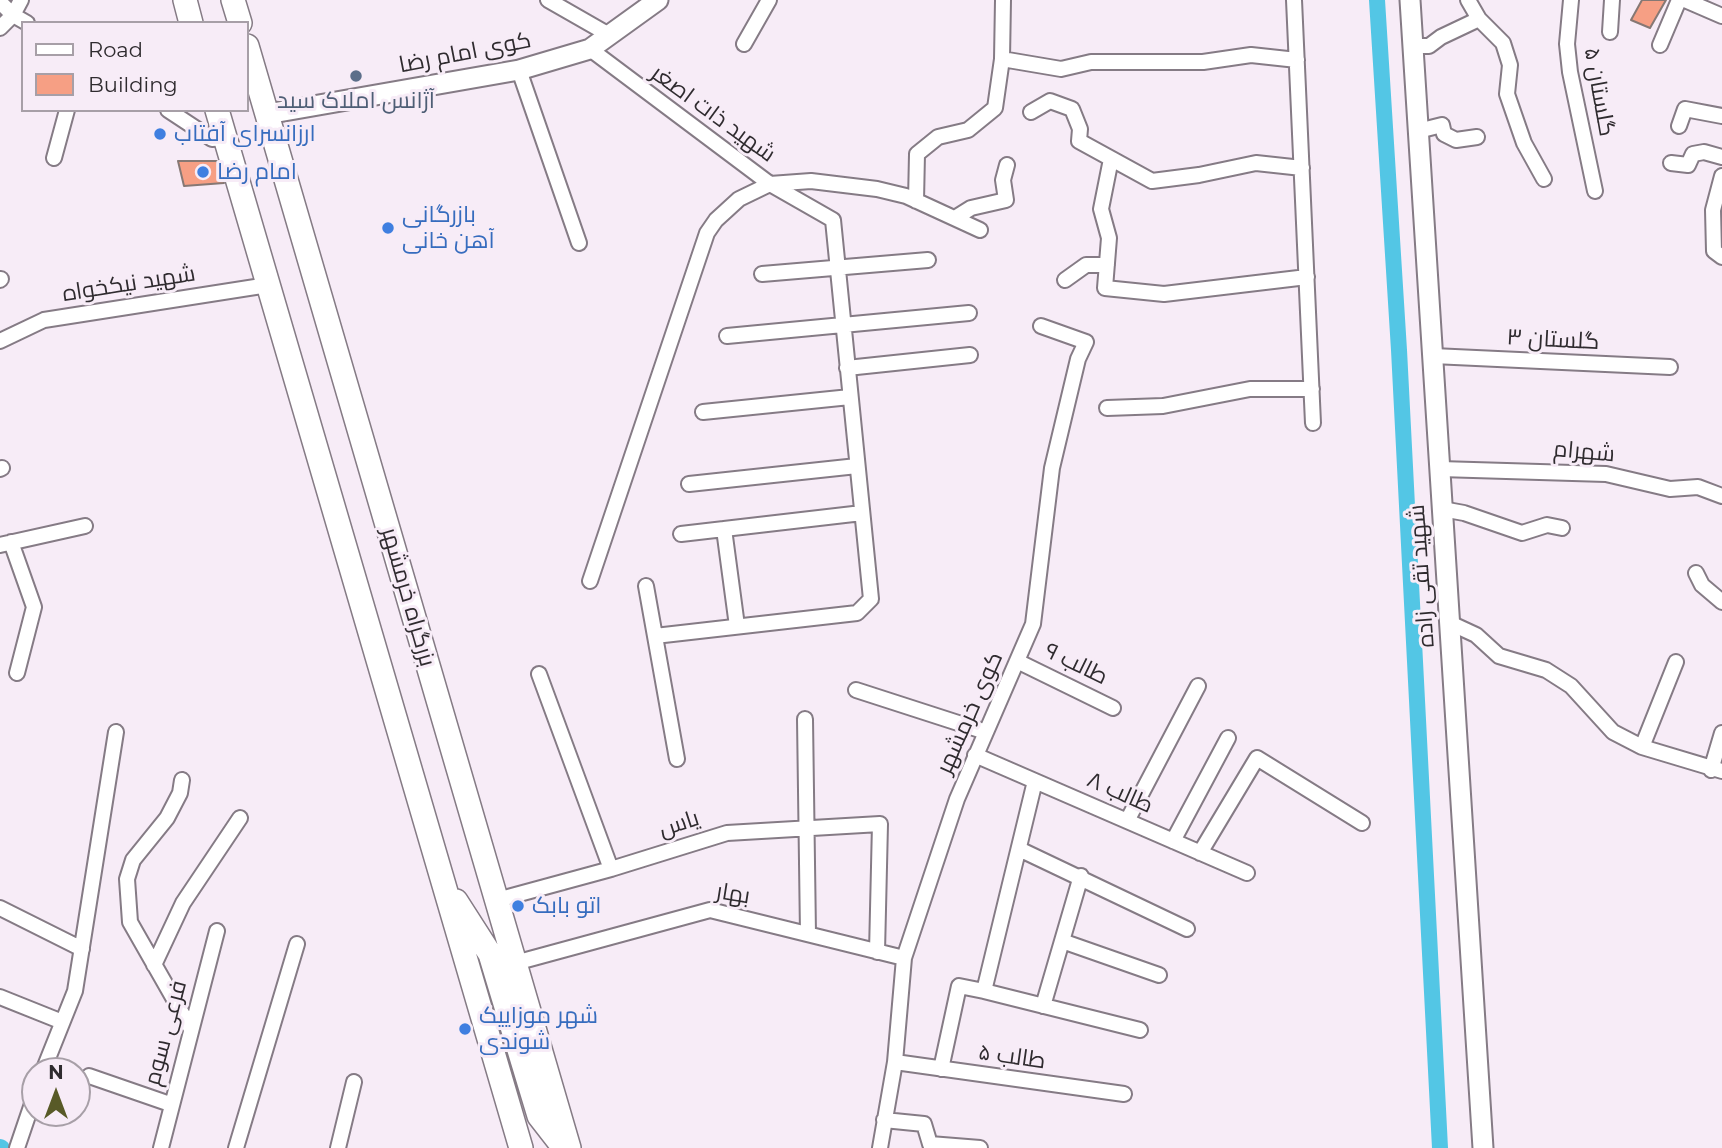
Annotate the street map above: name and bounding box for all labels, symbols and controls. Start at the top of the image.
legend [21,21,248,112]
street label: کوی امام رضا [397,27,533,79]
text: Road [88,37,143,62]
street label: گلستان ۵ [1578,45,1620,139]
street label: شهید ذات اصغر [645,60,781,168]
marker: آژانس املاک سید [348,68,364,84]
text: Building [88,72,178,97]
place label: آژانس املاک سید [277,87,435,115]
place label: ارزانسرای آفتاب [174,120,316,148]
marker: ارزانسرای آفتاب [152,126,168,142]
place label: امام رضا [217,158,297,186]
marker: امام رضا [195,164,211,180]
place label: بازرگانی آهن خانی [402,201,495,255]
marker: بازرگانی آهن خانی [380,220,396,236]
street label: شهید نیکخواه [61,260,197,308]
street label: گلستان ۳ [1506,324,1600,356]
street label: شهرام [1552,436,1616,468]
street label: شهید تقی زاده [1403,504,1441,648]
street label: بزرگراه خرمشهر [375,524,441,670]
street label: طالب ۹ [1040,637,1112,691]
street label: کوی خرمشهر [931,648,1009,778]
street label: طالب ۸ [1083,766,1157,820]
street label: یاس [655,805,703,843]
street label: بهار [714,878,752,910]
place label: اتو بابک [532,892,602,920]
marker: اتو بابک [510,898,526,914]
street label: فرعی سوم [139,977,193,1089]
place label: شهر موزاییک شوندی [479,1002,598,1056]
marker: شهر موزاییک شوندی [457,1021,473,1037]
street label: طالب ۵ [977,1039,1047,1075]
north arrow [21,1057,91,1127]
text: N [48,1061,64,1084]

